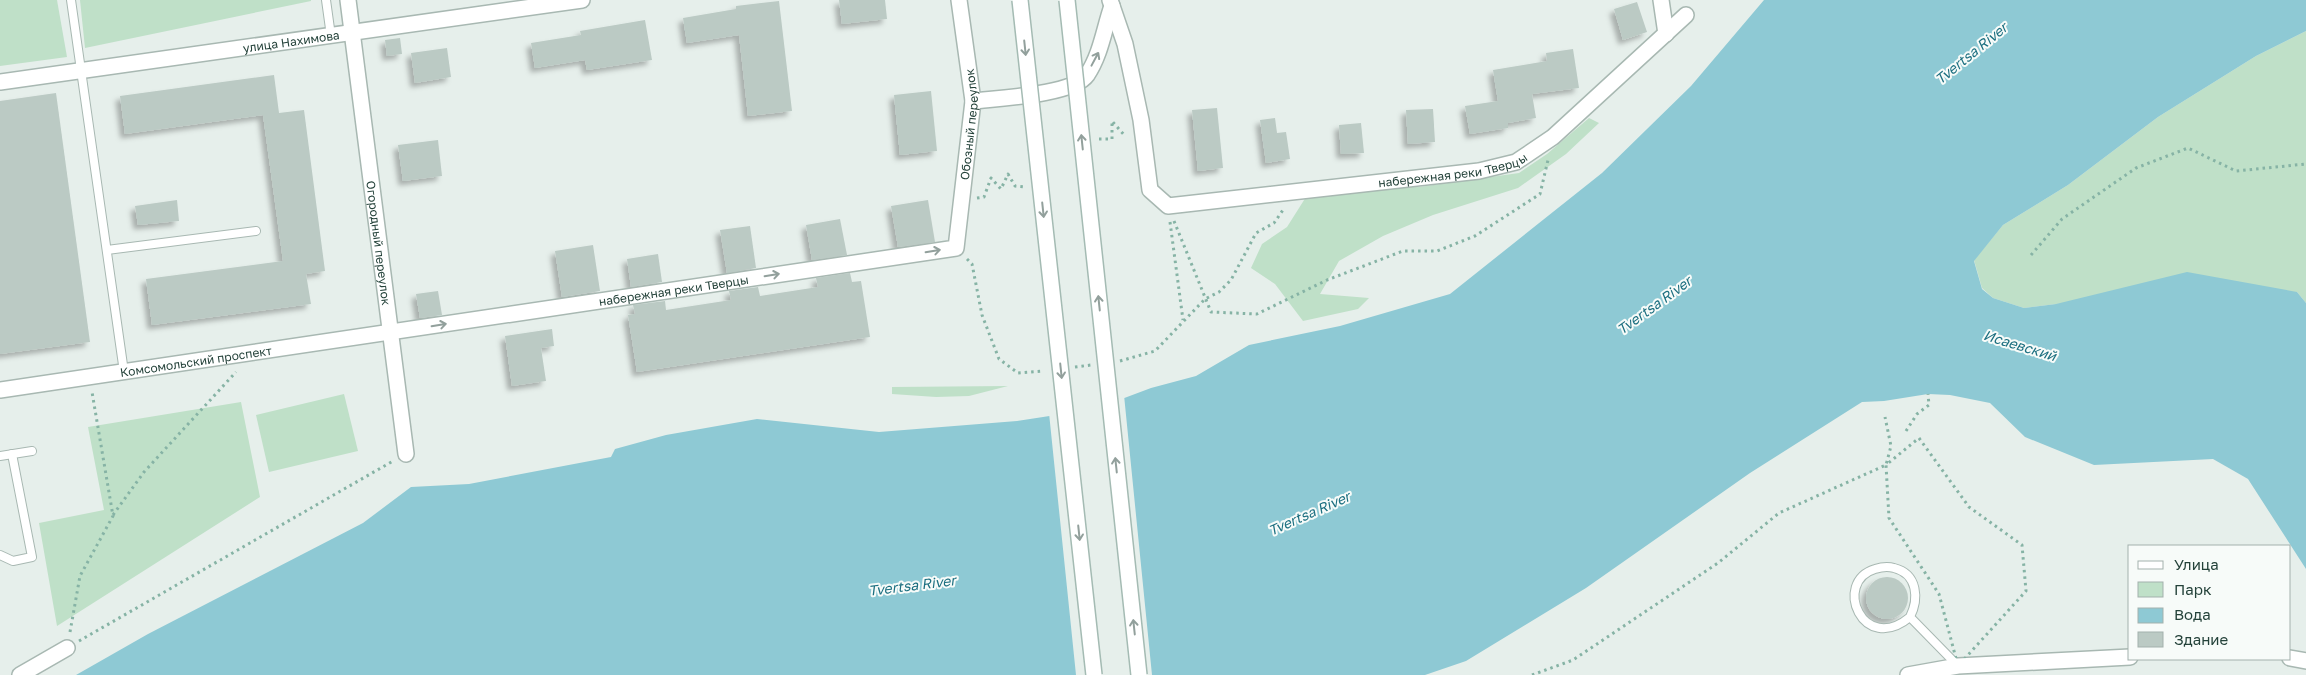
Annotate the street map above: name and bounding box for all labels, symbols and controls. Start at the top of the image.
water label: Tvertsa River [1932,17,2012,87]
street label: улица Нахимова [242,27,340,55]
one-way arrow [1020,40,1030,56]
one-way arrow [1090,53,1100,67]
street label: Обозный переулок [956,68,981,181]
one-way arrow [1077,134,1087,150]
street label: набережная реки Тверцы [1377,149,1530,190]
street label: Огородный переулок [364,180,394,306]
one-way arrow [1038,202,1048,218]
one-way arrow [925,246,941,256]
one-way arrow [764,270,780,280]
street label: набережная реки Тверцы [598,271,750,308]
water label: Tvertsa River [1613,271,1697,338]
one-way arrow [1094,296,1104,312]
one-way arrow [430,320,446,330]
water label: Исаевский [1982,326,2060,365]
street label: Комсомольский проспект [119,342,273,380]
one-way arrow [1056,363,1066,379]
one-way arrow [1112,457,1121,473]
water label: Tvertsa River [1265,486,1355,539]
one-way arrow [1074,525,1084,541]
legend [2128,545,2291,660]
text: Улица [2174,555,2219,573]
water label: Tvertsa River [867,571,959,599]
text: Парк [2174,580,2212,598]
text: Вода [2174,605,2211,623]
one-way arrow [1129,619,1139,635]
text: Здание [2174,630,2228,648]

